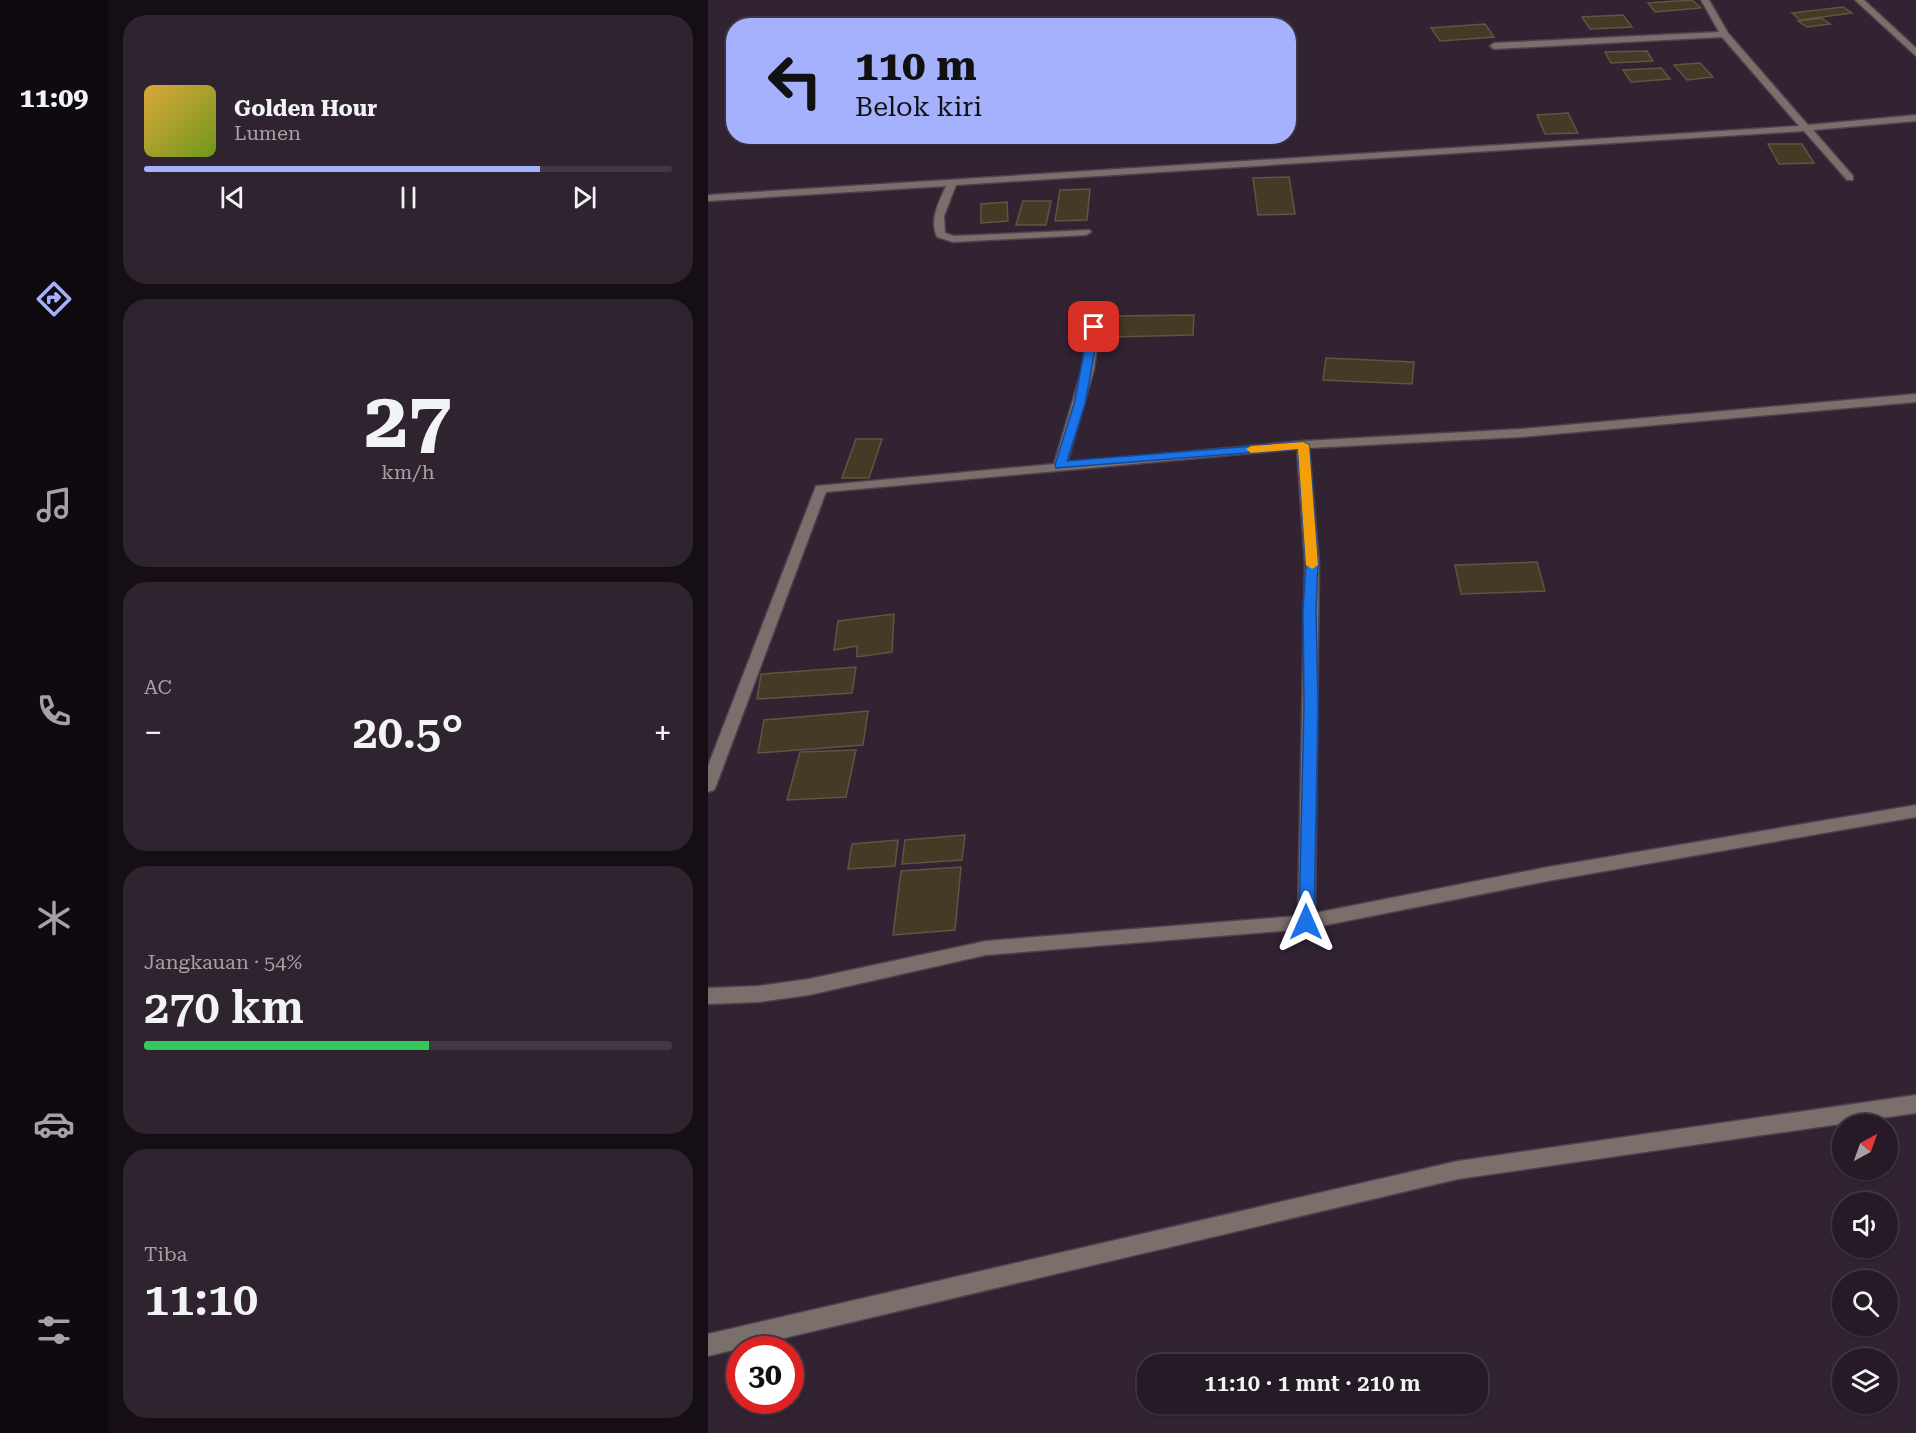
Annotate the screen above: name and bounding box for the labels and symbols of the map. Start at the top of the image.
pin [1068,301,1119,352]
position arrow [1274,890,1338,954]
north arrow [1832,1114,1898,1180]
speed limit sign: 30 [726,1336,804,1414]

